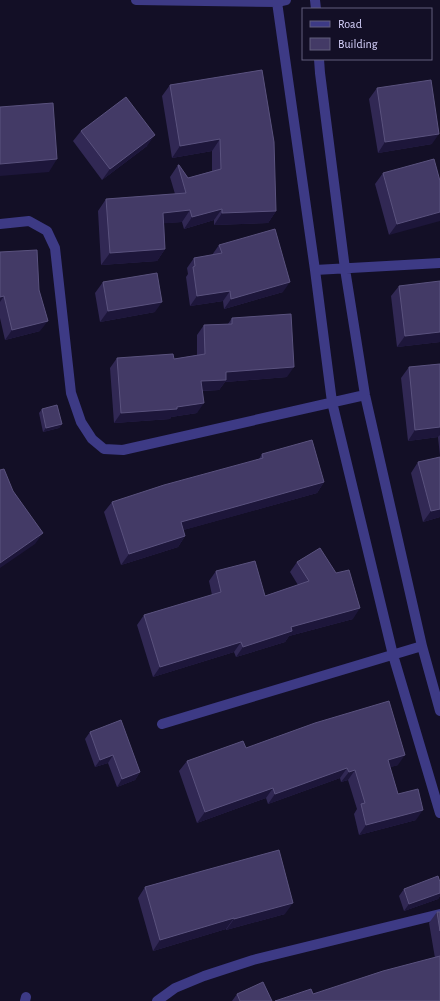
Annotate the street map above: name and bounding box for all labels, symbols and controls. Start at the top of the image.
legend [302,8,432,60]
text: Road [338,18,362,30]
text: Building [338,38,378,50]

